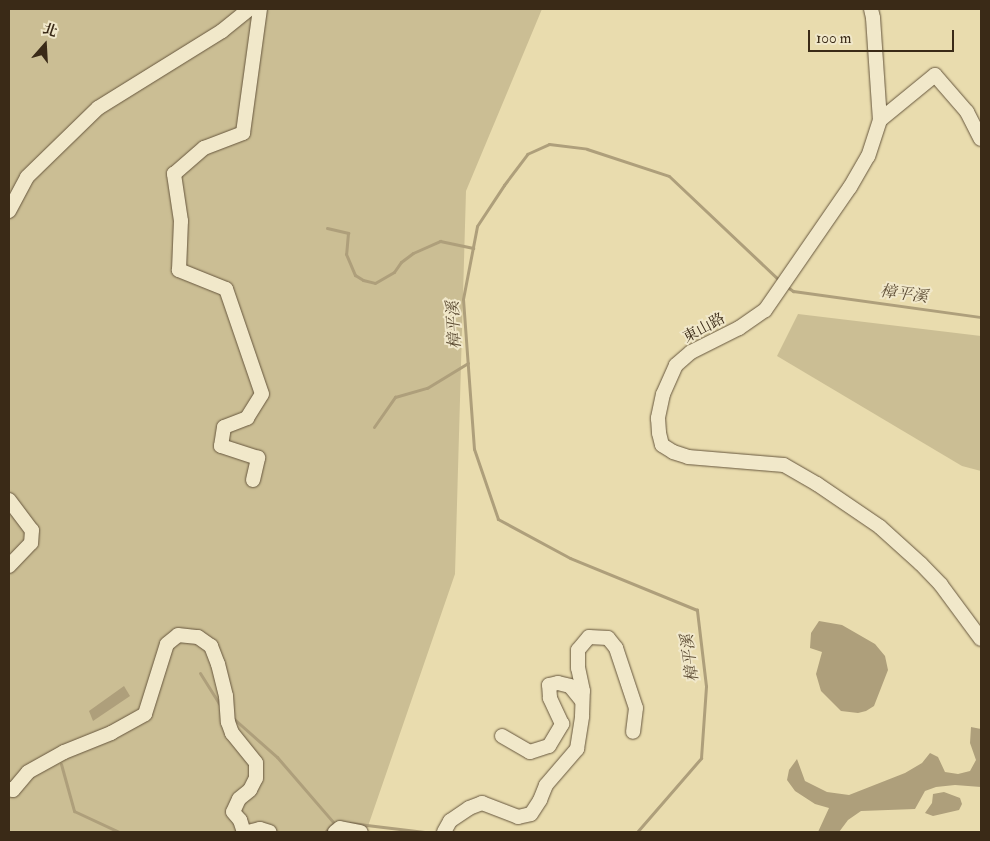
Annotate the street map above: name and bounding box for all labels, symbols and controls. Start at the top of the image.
north arrow [20,20,70,70]
text: 北 [41,20,59,41]
scale bar [810,20,956,52]
text: 100 m [816,29,851,48]
water label: 樟平溪 [879,281,929,307]
water label: 樟平溪 [443,301,465,349]
street label: 東山路 [680,309,728,347]
water label: 樟平溪 [678,633,702,683]

